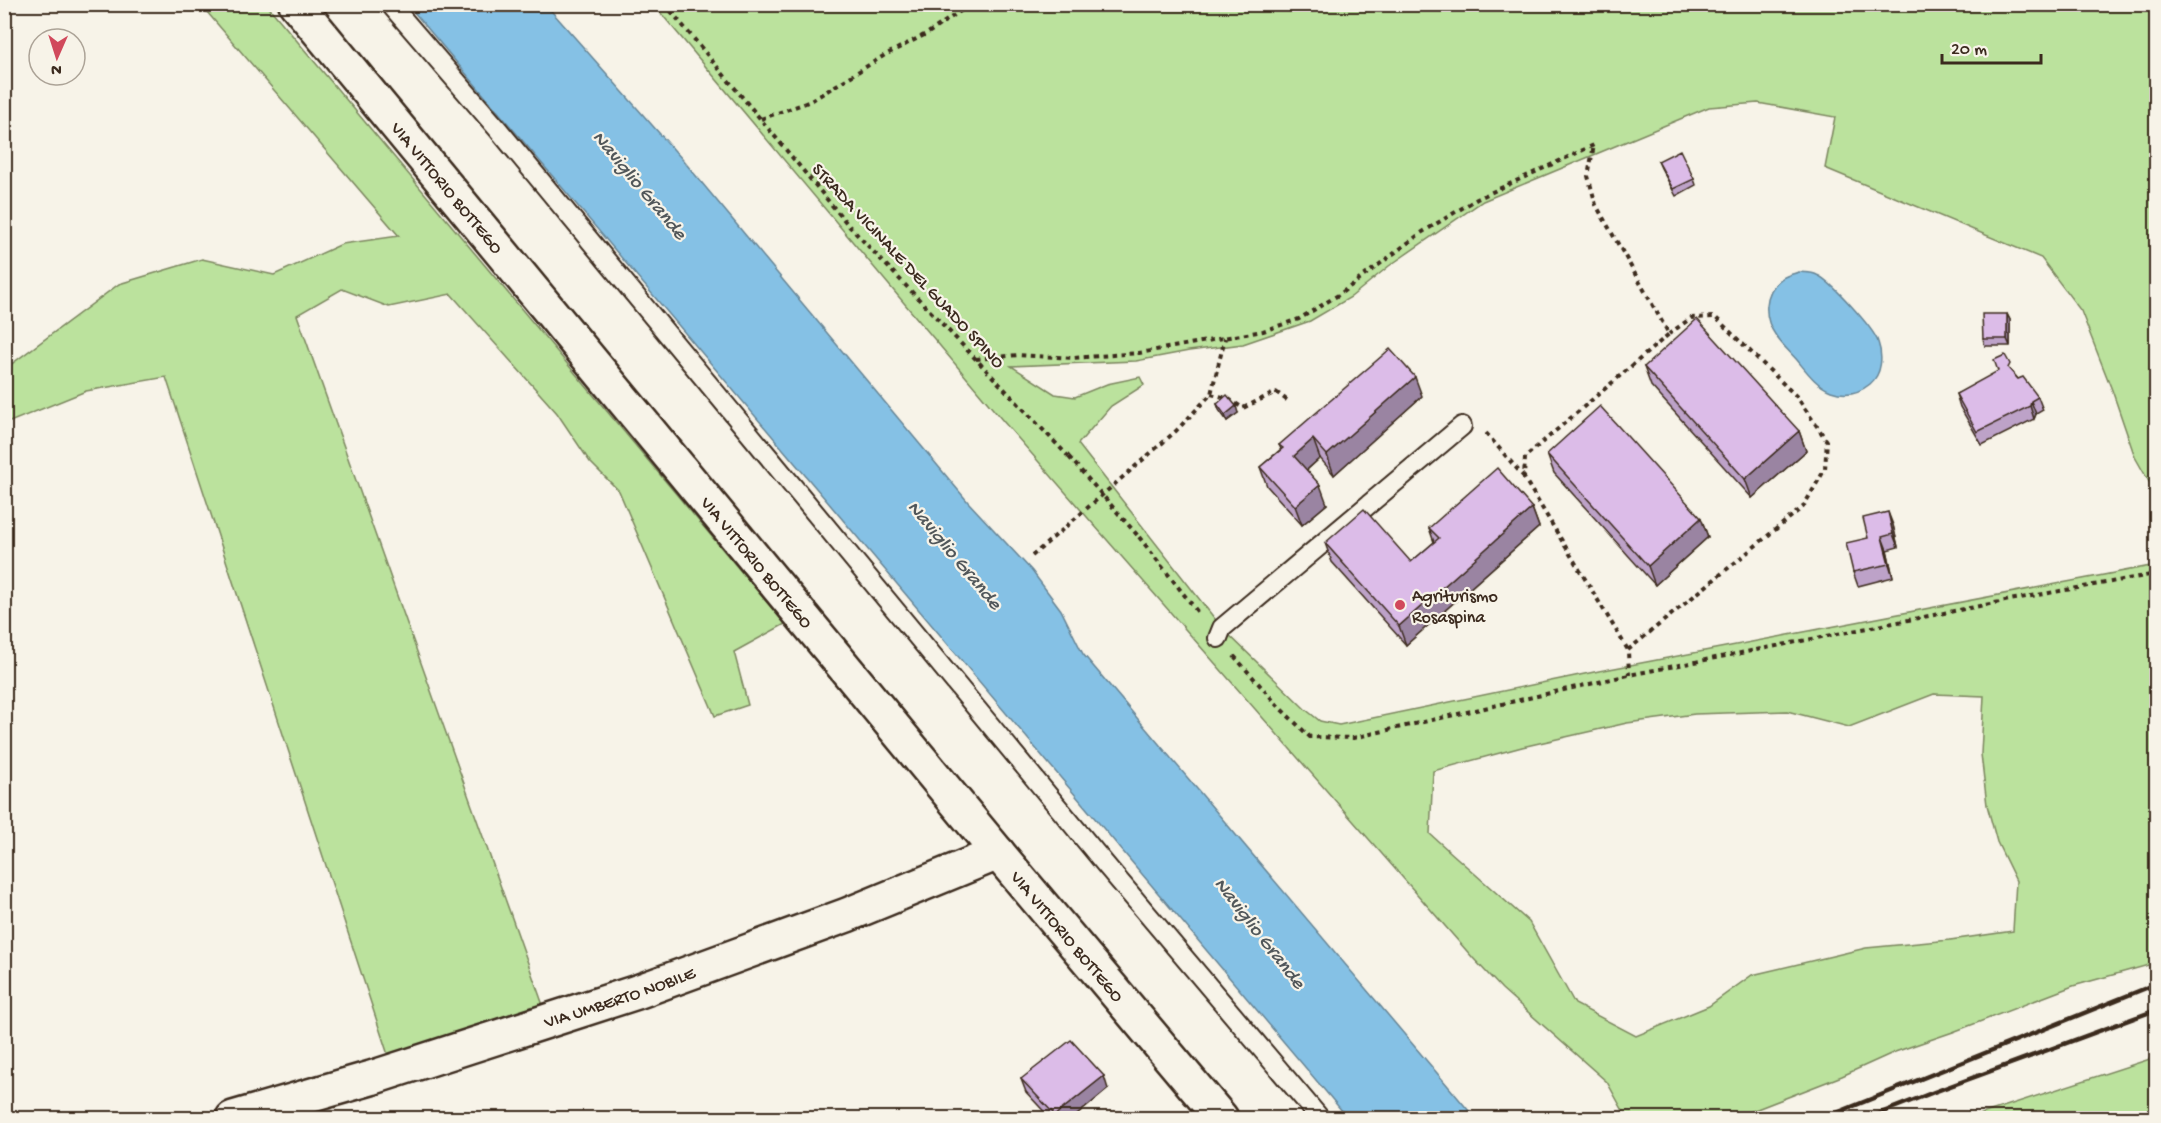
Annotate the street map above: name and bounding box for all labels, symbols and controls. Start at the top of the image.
north arrow [27,27,87,87]
scale bar [1942,27,2041,65]
text: 20 m [1951,40,1987,61]
text: N [50,59,62,78]
street label: VIA VITTORIO BOTTEGO [385,118,506,259]
water label: Naviglio Grande [586,127,691,246]
street label: STRADA VICINALE DEL GUADO SPINO [806,160,1008,374]
street label: VIA VITTORIO BOTTEGO [694,493,816,634]
water label: Naviglio Grande [901,497,1006,616]
place label: Agriturismo Rosaspina [1412,587,1498,629]
marker: Agriturismo Rosaspina [1393,598,1407,612]
street label: VIA VITTORIO BOTTEGO [1004,867,1127,1007]
water label: Naviglio Grande [1208,874,1309,995]
street label: VIA UMBERTO NOBILE [541,963,699,1035]

